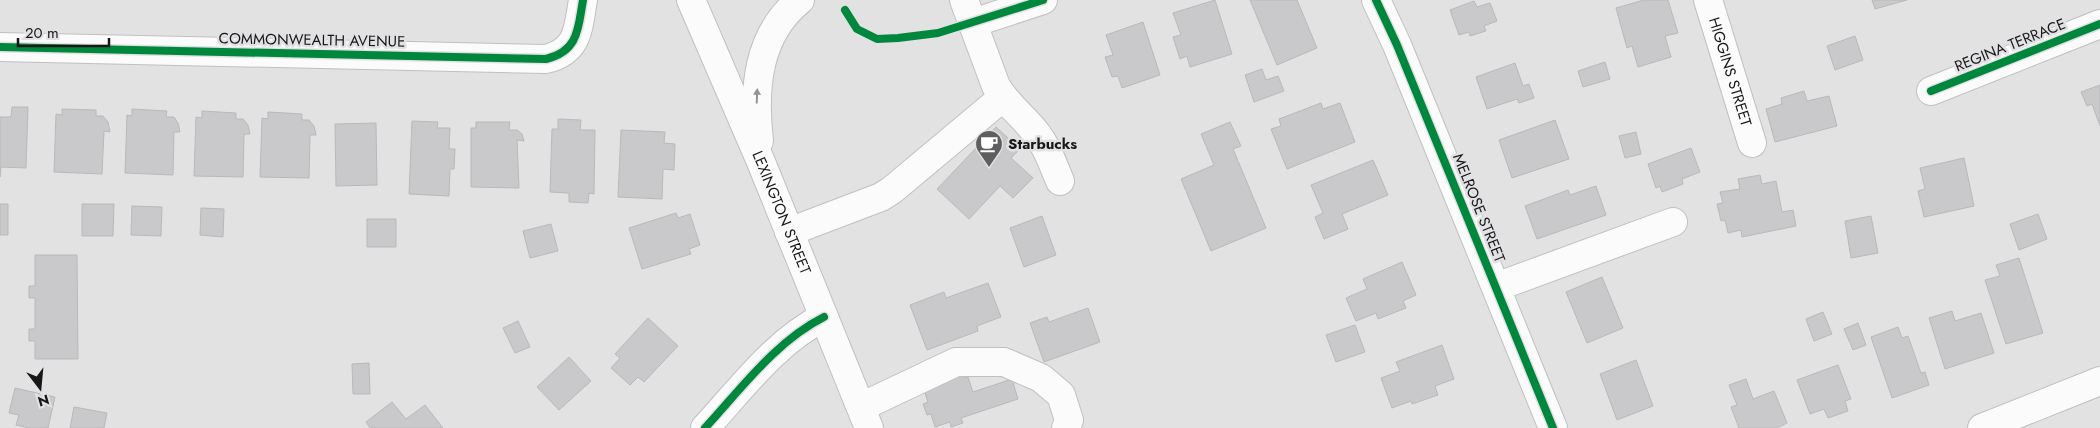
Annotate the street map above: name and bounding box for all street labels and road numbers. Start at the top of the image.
street label: REGINA TERRACE [1951,13,2069,77]
street label: HIGGINS STREET [1703,14,1757,129]
street label: COMMONWEALTH AVENUE [219,27,405,53]
street label: LEXINGTON STREET [746,147,816,277]
street label: MELROSE STREET [1447,150,1511,266]

